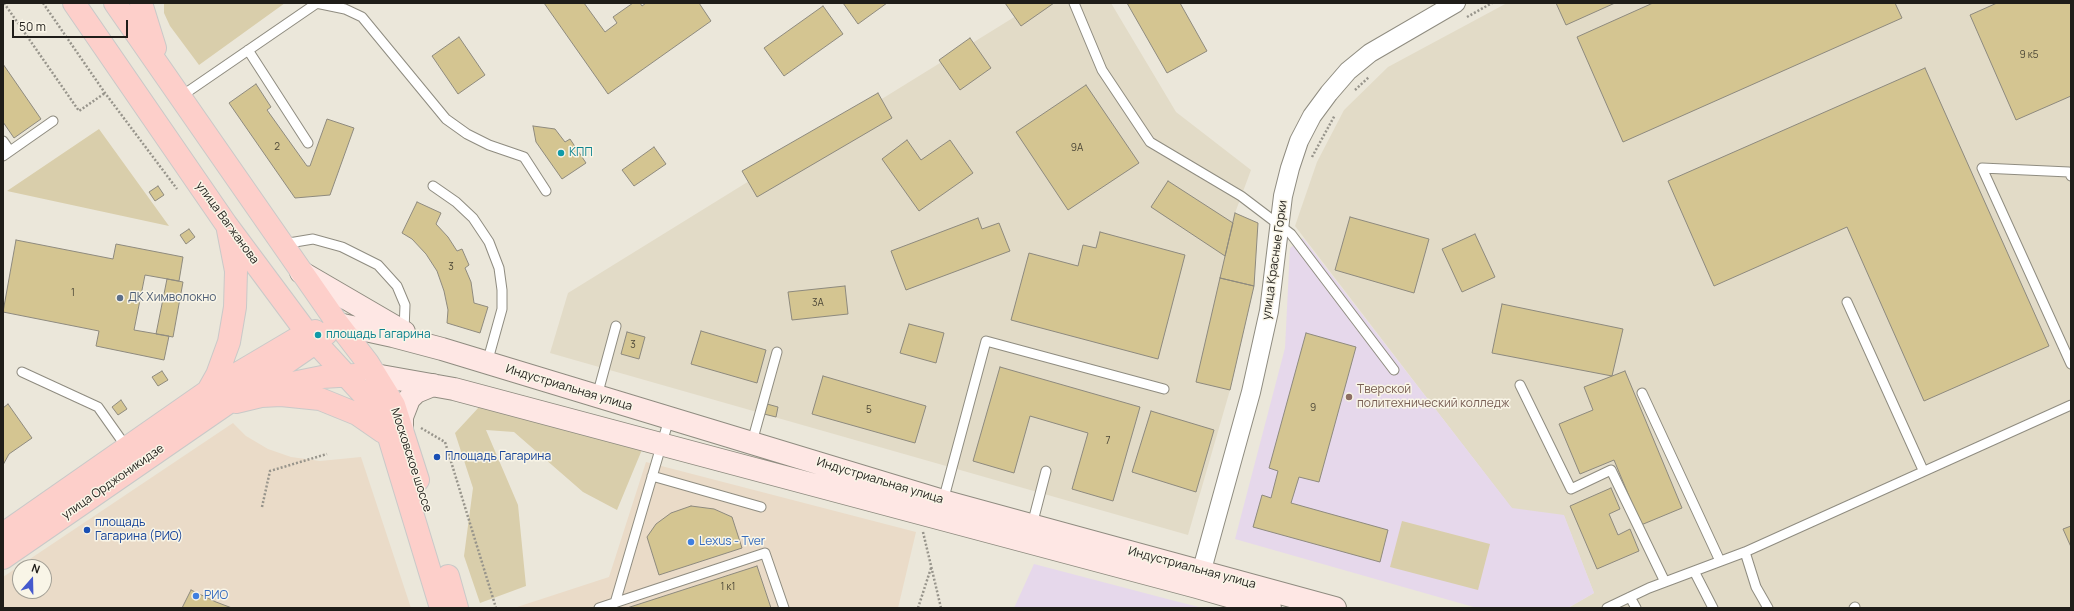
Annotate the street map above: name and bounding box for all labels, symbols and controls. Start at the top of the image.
scale bar [14,12,130,38]
text: 50 m [19,18,46,35]
house number: 9 к5 [2020,49,2038,61]
house number: 2 [274,141,280,153]
house number: 9А [1071,142,1083,154]
place label: КПП [569,146,593,160]
marker: КПП [556,148,566,158]
street label: улица Вагжанова [192,179,262,267]
street label: улица Красные Горки [1259,199,1291,321]
house number: 3 [448,261,454,273]
house number: 1 [71,287,75,299]
place label: ДК Химволокно [128,291,216,305]
marker: ДК Химволокно [115,293,125,303]
house number: 3А [812,297,824,309]
place label: площадь Гагарина [326,328,431,342]
marker: площадь Гагарина [313,330,323,340]
house number: 3 [630,339,636,351]
street label: Индустриальная улица [504,362,634,414]
place label: Тверской политехнический колледж [1357,383,1509,411]
marker: Тверской политехнический колледж [1344,392,1354,402]
house number: 9 [1310,402,1316,414]
house number: 5 [866,404,872,416]
street label: Московское шоссе [387,406,435,514]
house number: 7 [1105,435,1111,447]
street label: улица Орджоникидзе [59,441,167,523]
place label: Площадь Гагарина [445,450,551,464]
marker: Площадь Гагарина [432,452,442,462]
street label: Индустриальная улица [815,455,945,507]
place label: площадь Гагарина (РИО) [95,516,183,544]
marker: площадь Гагарина (РИО) [82,525,92,535]
place label: Lexus - Tver [699,535,765,549]
marker: Lexus - Tver [686,537,696,547]
street label: Индустриальная улица [1127,544,1257,592]
north arrow [12,559,52,599]
text: N [30,560,42,577]
house number: 1 к1 [721,581,735,593]
place label: РИО [204,589,228,603]
marker: РИО [191,591,201,601]

